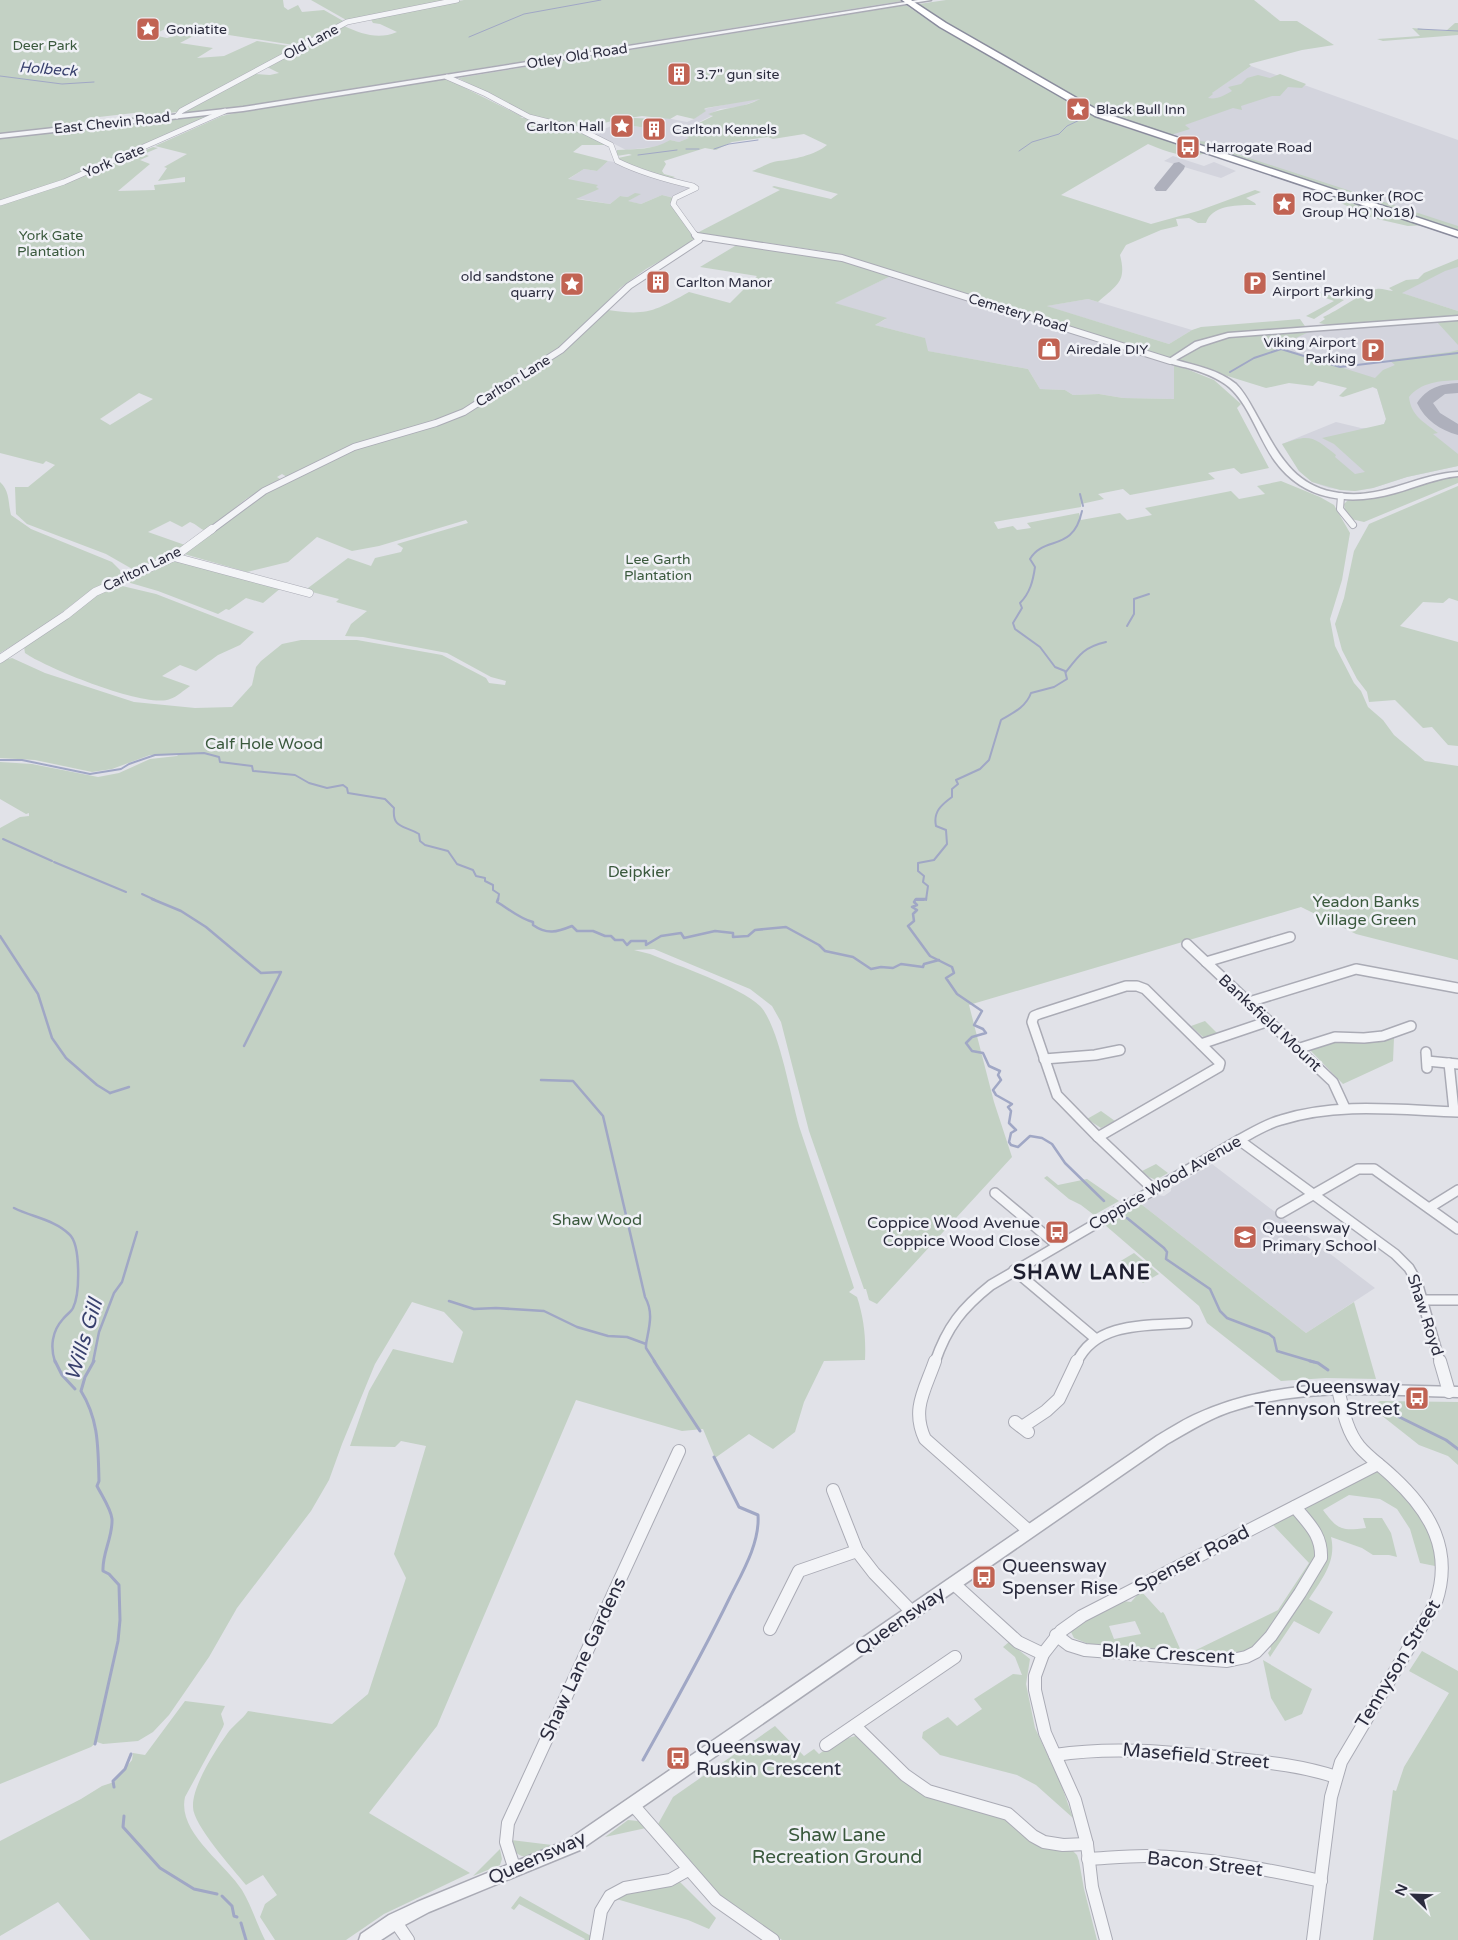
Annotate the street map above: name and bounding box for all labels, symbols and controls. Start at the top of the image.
place icon: Goniatite [135,16,161,42]
street label: Old Lane [281,20,341,63]
place label: Goniatite [166,21,227,38]
park label: Deer Park [12,37,78,54]
street label: Otley Old Road [525,40,629,72]
water label: Holbeck [18,58,79,80]
building icon: 3.7" gun site [666,61,692,87]
place label: 3.7" gun site [696,66,779,83]
place icon: Black Bull Inn [1065,96,1091,122]
place label: Black Bull Inn [1096,101,1185,118]
street label: East Chevin Road [53,108,171,138]
place icon: Carlton Hall [609,113,635,139]
building icon: Carlton Kennels [641,116,667,142]
place label: Carlton Hall [526,118,604,135]
place label: Carlton Kennels [672,121,777,138]
bus stop icon: Harrogate Road [1175,134,1201,160]
place label: Harrogate Road [1206,139,1312,156]
street label: York Gate [81,141,147,181]
place label: ROC Bunker (ROC Group HQ No18) [1302,188,1424,221]
place icon: ROC Bunker (ROC Group HQ No18) [1271,191,1297,217]
park label: York Gate Plantation [17,227,85,260]
place label: Sentinel Airport Parking [1272,267,1374,300]
place label: old sandstone quarry [461,268,554,301]
building icon: Carlton Manor [645,269,671,295]
parking icon: Sentinel Airport Parking [1242,270,1268,296]
place icon: old sandstone quarry [559,271,585,297]
place label: Carlton Manor [676,274,773,291]
street label: Cemetery Road [966,290,1070,336]
place label: Viking Airport Parking [1264,334,1357,367]
shop icon: Airedale DIY [1036,336,1062,362]
parking icon: Viking Airport Parking [1360,337,1386,363]
place label: Airedale DIY [1066,341,1148,358]
street label: Carlton Lane [473,351,554,411]
street label: Carlton Lane [100,543,184,595]
park label: Lee Garth Plantation [624,551,692,584]
park label: Calf Hole Wood [205,734,323,754]
park label: Deipkier [608,862,671,882]
park label: Yeadon Banks Village Green [1313,892,1419,930]
street label: Banksfield Mount [1214,970,1326,1076]
street label: Coppice Wood Avenue [1085,1131,1245,1235]
park label: Shaw Wood [552,1210,642,1230]
place label: Coppice Wood Avenue Coppice Wood Close [867,1213,1040,1251]
place label: Queensway Primary School [1262,1218,1377,1256]
bus stop icon: Coppice Wood Avenue Coppice Wood Close [1044,1219,1070,1245]
school or university icon: Queensway Primary School [1232,1224,1258,1250]
district label: SHAW LANE [1013,1260,1151,1285]
street label: Shaw Royd [1402,1272,1448,1358]
water label: Wills Gill [60,1294,109,1384]
place label: Queensway Tennyson Street [1254,1376,1400,1420]
bus stop icon: Queensway Tennyson Street [1404,1385,1430,1411]
street label: Spenser Road [1131,1521,1253,1597]
place label: Queensway Spenser Rise [1002,1555,1118,1599]
bus stop icon: Queensway Spenser Rise [971,1564,997,1590]
street label: Shaw Lane Gardens [535,1574,631,1744]
street label: Queensway [851,1582,949,1660]
street label: Tennyson Street [1351,1596,1445,1732]
street label: Blake Crescent [1101,1640,1235,1668]
place label: Queensway Ruskin Crescent [696,1736,841,1780]
street label: Masefield Street [1121,1739,1271,1773]
bus stop icon: Queensway Ruskin Crescent [665,1745,691,1771]
park label: Shaw Lane Recreation Ground [752,1824,922,1868]
street label: Queensway [485,1827,589,1889]
street label: Bacon Street [1146,1847,1264,1881]
north arrow [1388,1870,1438,1920]
text: N [1391,1882,1412,1899]

